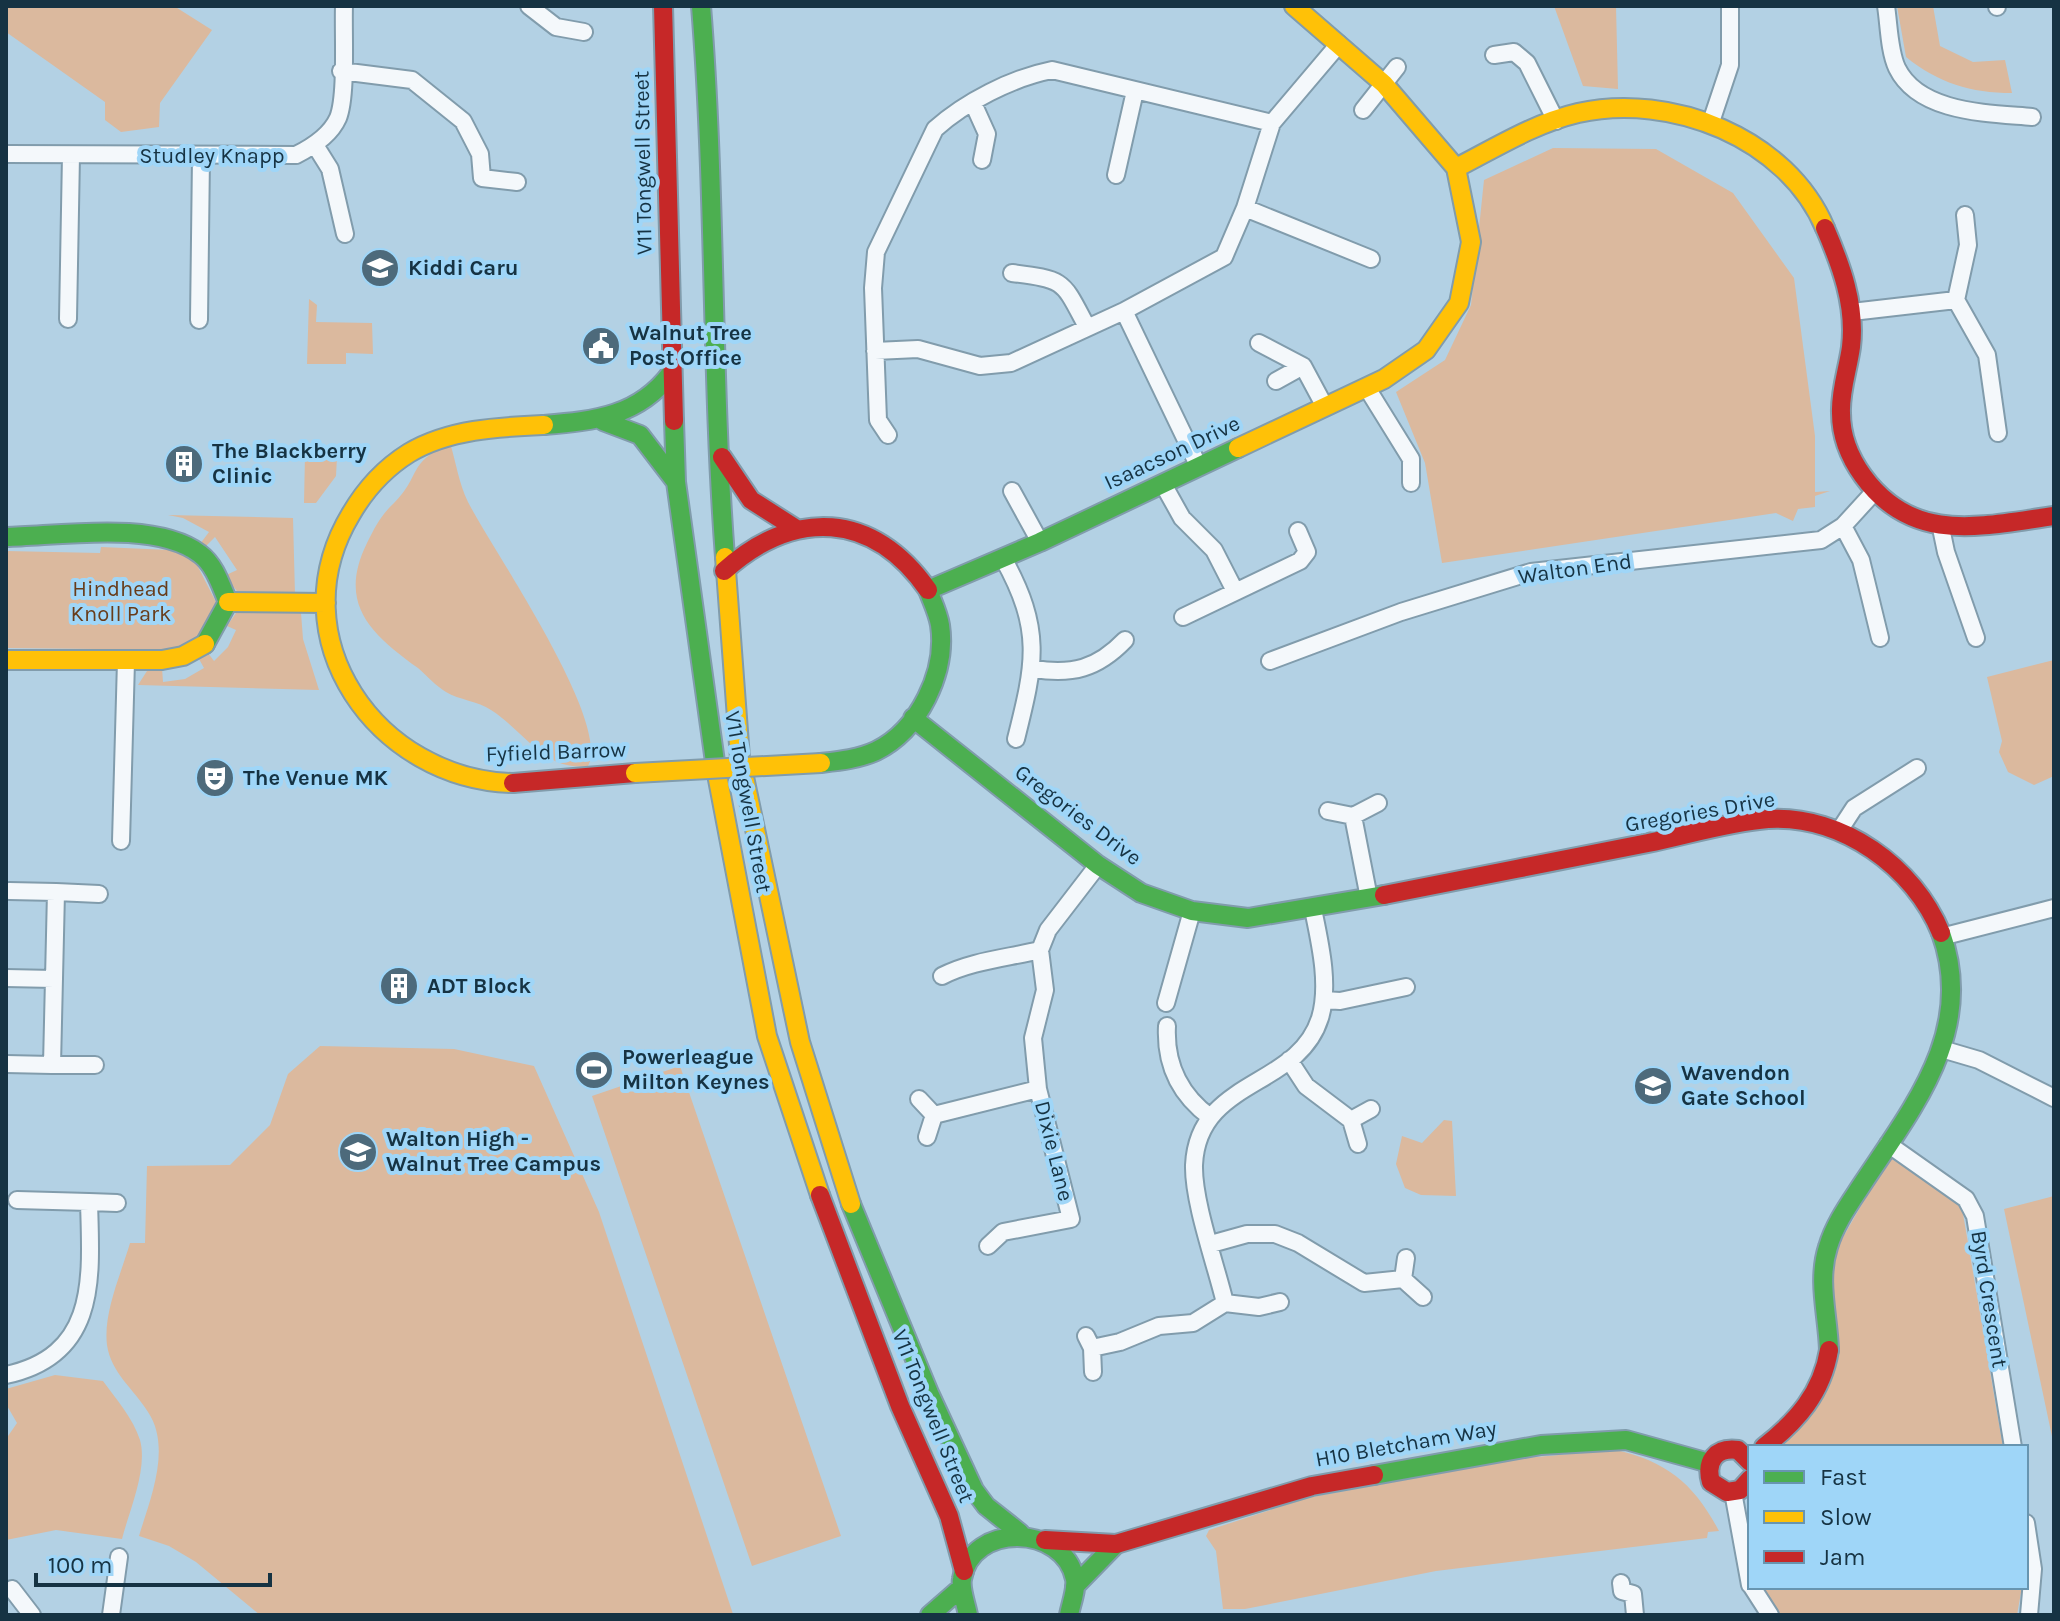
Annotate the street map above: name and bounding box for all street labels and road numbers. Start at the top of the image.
street label: V11 Tongwell Street [628,71,658,255]
street label: Studley Knapp [139,143,285,169]
street label: Isaacson Drive [1100,410,1244,496]
street label: Walton End [1516,548,1634,590]
street label: V11 Tongwell Street [719,709,777,895]
street label: Fyfield Barrow [485,737,627,767]
street label: Gregories Drive [1010,759,1146,871]
street label: Gregories Drive [1623,786,1777,838]
street label: Dixie Lane [1029,1098,1079,1204]
street label: Byrd Crescent [1965,1229,2013,1369]
street label: V11 Tongwell Street [886,1326,980,1506]
street label: H10 Bletcham Way [1313,1415,1499,1473]

